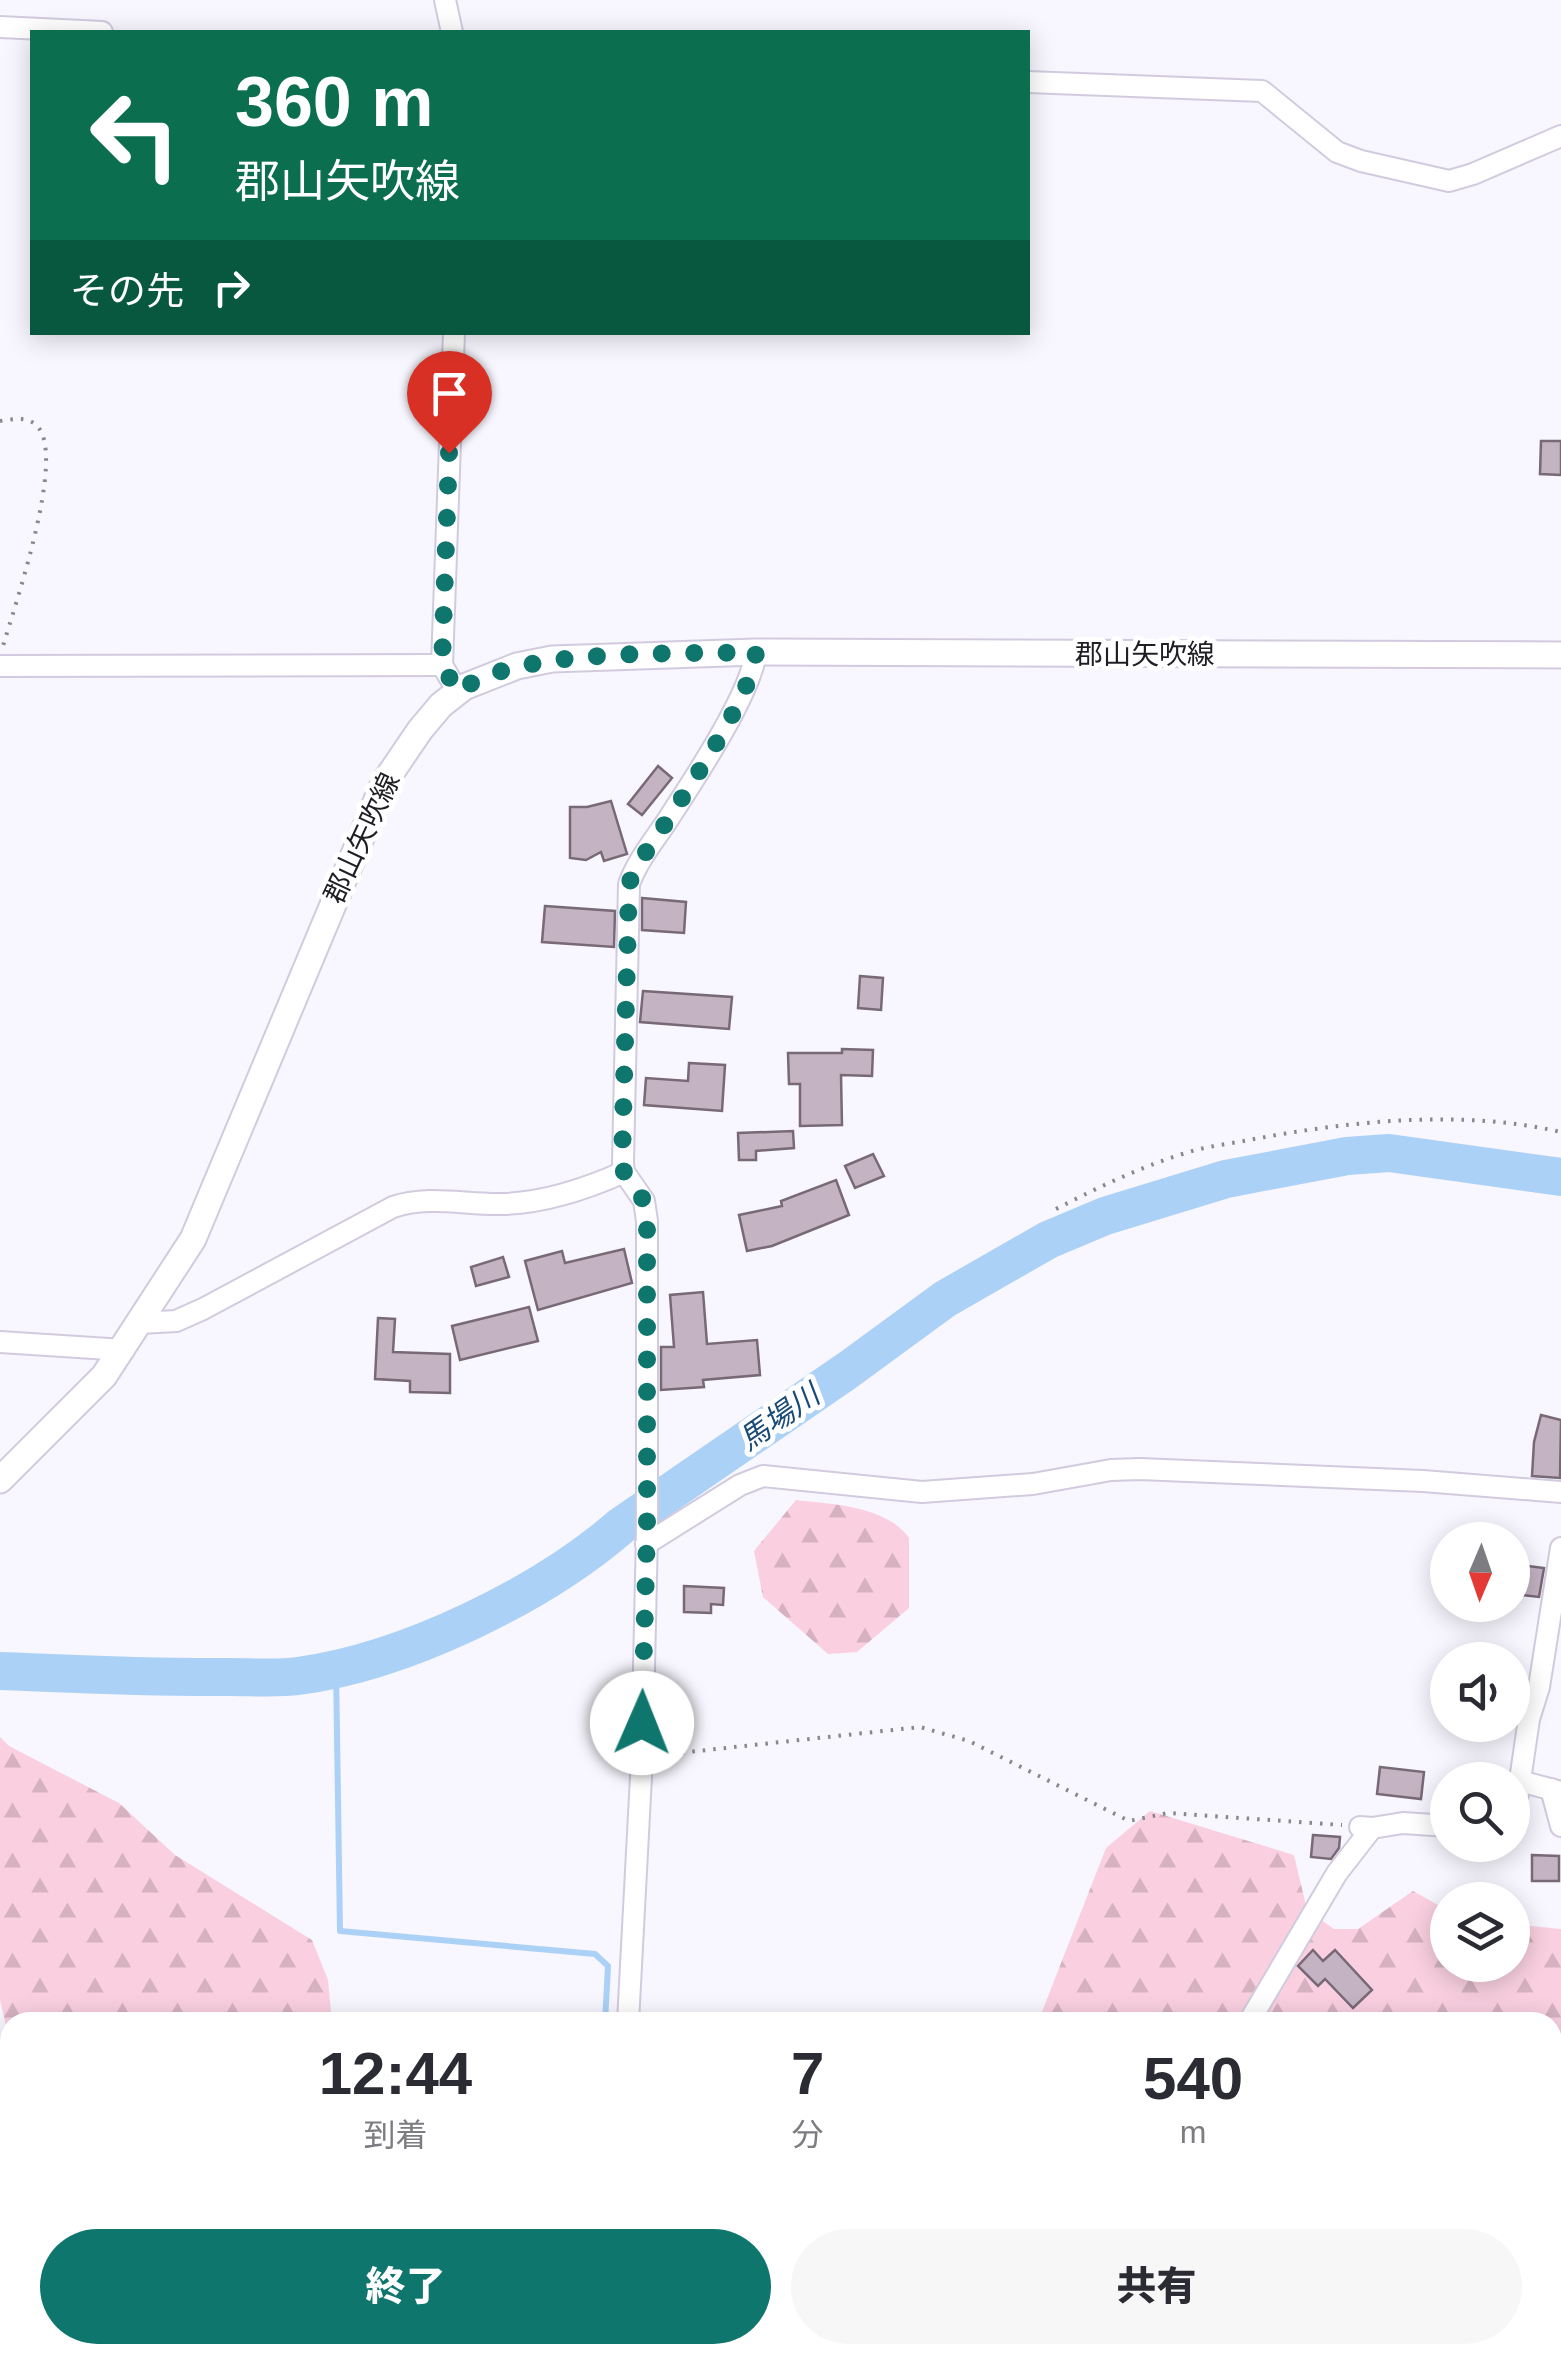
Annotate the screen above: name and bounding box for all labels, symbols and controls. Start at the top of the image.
text: 360 m [235,63,433,141]
icon: left [70,70,200,200]
text: 郡山矢吹線 [235,156,460,207]
icon: right [204,260,259,315]
text: その先 [70,270,184,312]
pin [407,351,492,454]
icon: arrive [422,366,477,421]
street label: 郡山矢吹線 [1075,639,1215,670]
street label: 郡山矢吹線 [318,768,406,908]
water label: 馬場川 [733,1376,828,1456]
north arrow [1430,1522,1530,1622]
map controls [1430,1522,1530,1982]
button: sound [1430,1642,1530,1742]
position arrow [590,1671,694,1775]
button: search [1430,1762,1530,1862]
button: layers [1430,1882,1530,1982]
text: 12:44 [319,2040,472,2107]
text: 7 [791,2040,824,2107]
text: 540 [1143,2045,1243,2112]
text: m [1180,2114,1206,2150]
text: 到着 [363,2117,427,2153]
text: 分 [792,2117,824,2153]
button: 終了 [40,2229,771,2344]
button: 共有 [791,2229,1522,2344]

